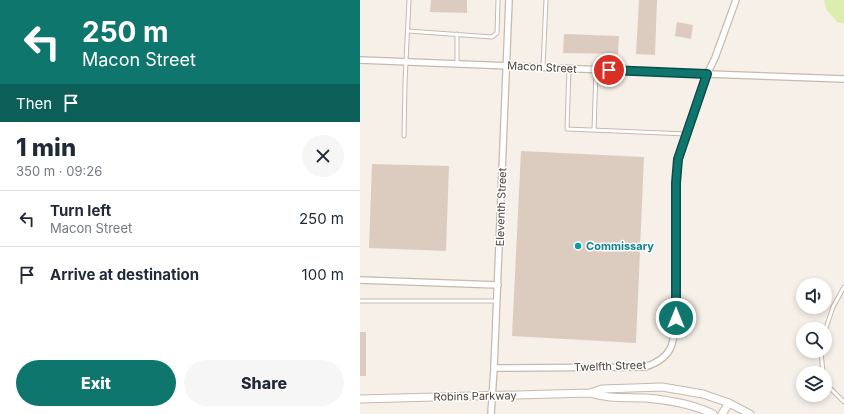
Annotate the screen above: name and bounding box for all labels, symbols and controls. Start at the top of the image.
text: 250 m [82,15,169,49]
icon: left [16,16,68,68]
text: Macon Street [82,49,196,70]
pin [592,53,626,87]
street label: Macon Street [507,58,578,76]
icon: arrive [598,59,620,81]
icon: arrive [60,92,82,114]
text: Then [16,94,52,113]
text: 1 min [16,133,76,162]
button: close [302,135,344,177]
text: 350 m · 09:26 [16,163,102,179]
street label: Eleventh Street [493,167,509,247]
text: Turn left [50,201,111,220]
icon: left [16,208,38,230]
text: 250 m [299,209,344,228]
text: Macon Street [50,220,132,236]
place label: Commissary [586,239,654,253]
marker: Commissary [573,241,583,251]
icon: arrive [16,264,38,286]
text: Arrive at destination [50,265,199,284]
text: 100 m [302,265,344,284]
map controls [796,278,832,402]
button: sound [796,278,832,314]
position arrow [655,297,697,339]
button: search [796,322,832,358]
street label: Twelfth Street [574,358,647,374]
button: Exit [16,360,176,406]
button: Share [184,360,344,406]
button: layers [796,366,832,402]
street label: Robins Parkway [433,388,517,404]

